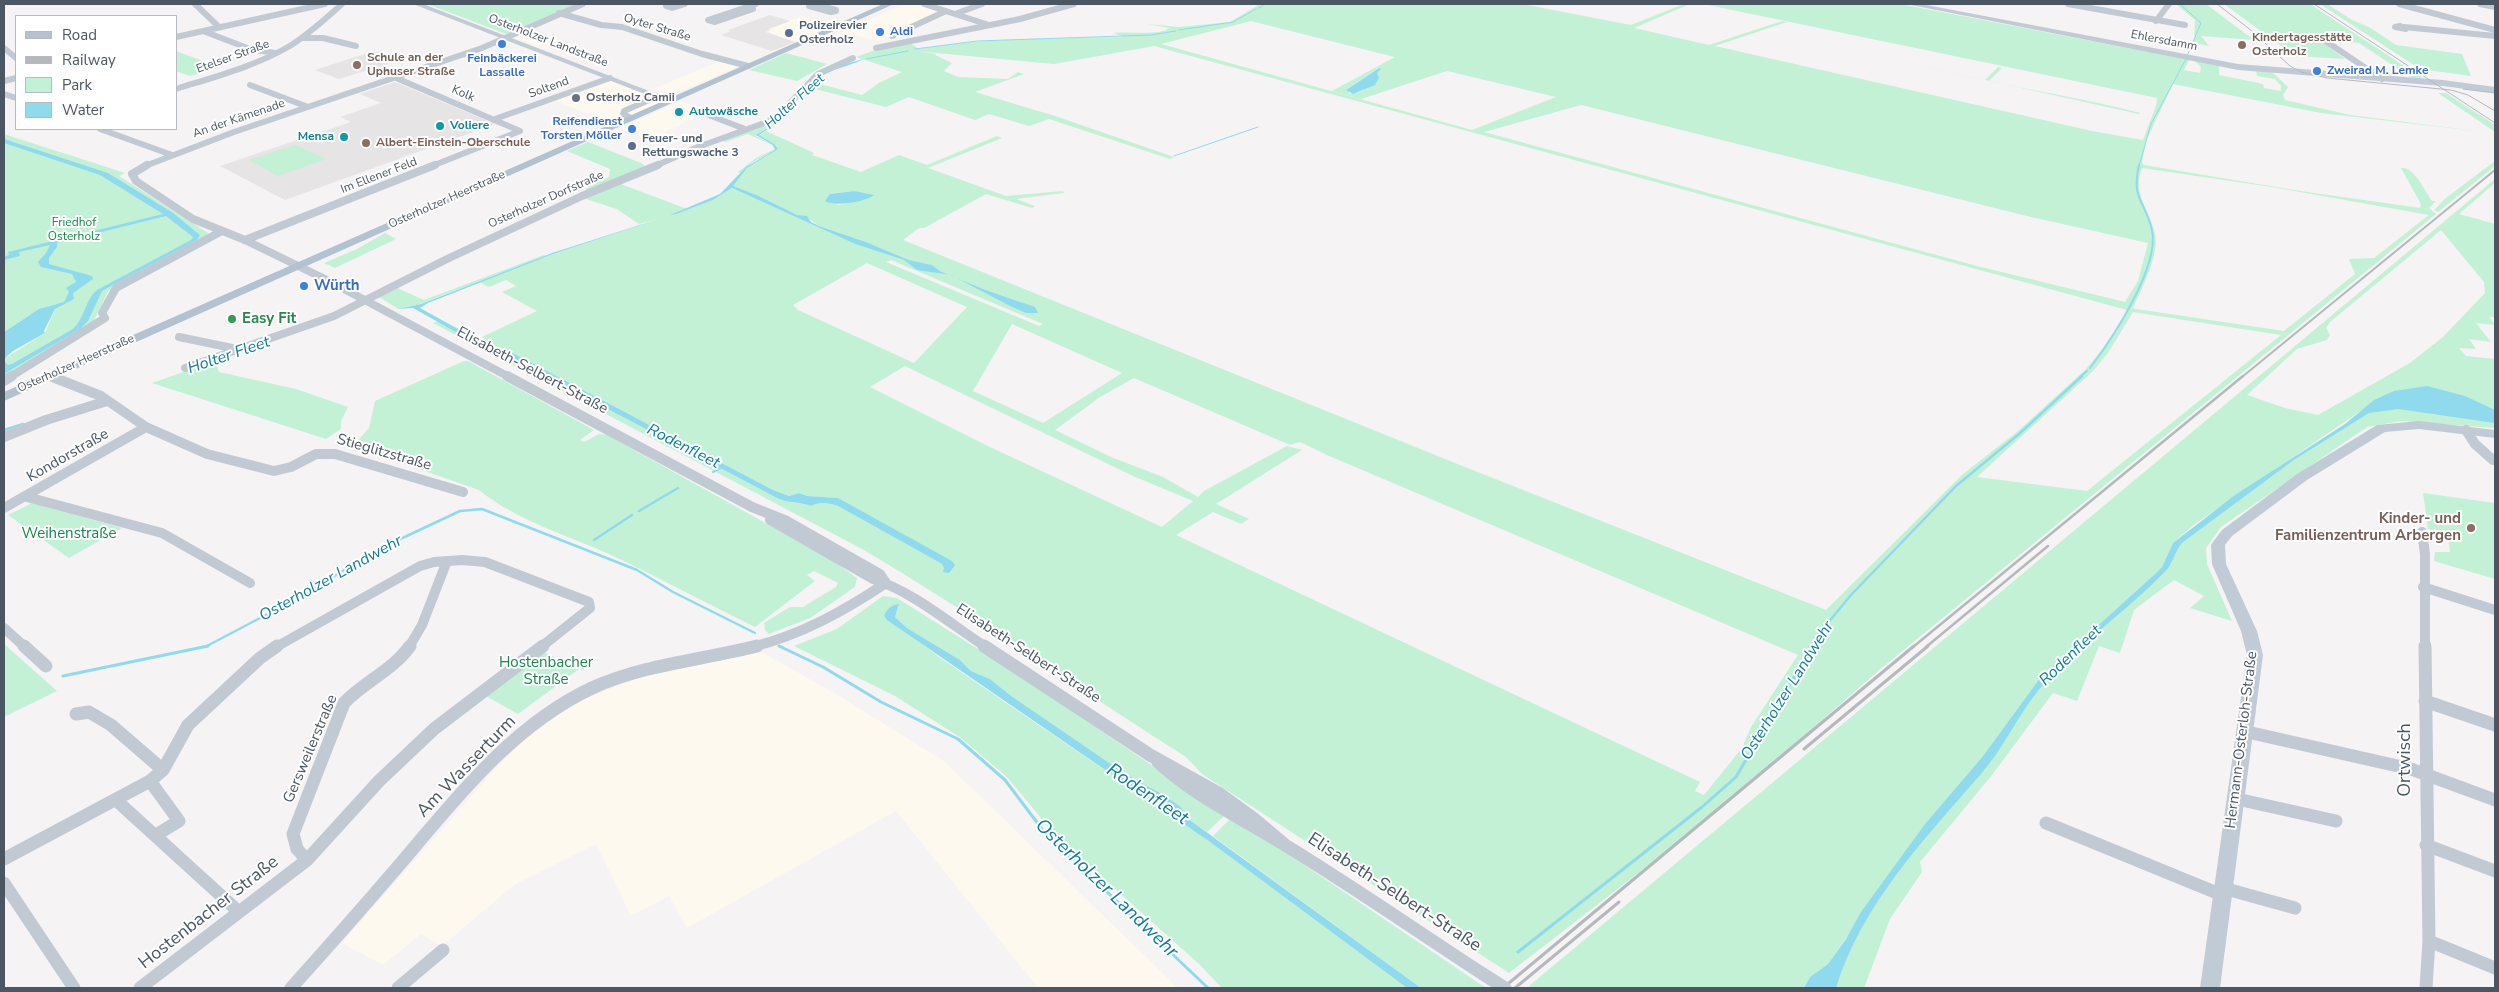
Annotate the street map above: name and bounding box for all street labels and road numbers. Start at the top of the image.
street label: Oyter Straße [622,11,692,45]
street label: Osterholzer Landstraße [486,12,610,70]
street label: Ehlersdamm [2129,27,2199,55]
street label: Etelser Straße [195,37,271,77]
street label: Soltend [527,74,571,102]
street label: Kolk [449,83,477,105]
street label: An der Kämenade [191,96,287,142]
street label: Im Ellener Feld [339,155,419,197]
street label: Osterholzer Heerstraße [386,168,508,232]
street label: Osterholzer Dorfstraße [486,168,606,232]
street label: Elisabeth-Selbert-Straße [453,323,611,419]
street label: Osterholzer Heerstraße [15,332,137,396]
street label: Kondorstraße [24,425,112,487]
street label: Stieglitzstraße [335,431,433,475]
street label: Elisabeth-Selbert-Straße [952,601,1104,707]
street label: Hermann-Osterloh-Straße [2222,650,2262,830]
street label: Gersweilerstraße [280,692,342,806]
street label: Am Wasserturm [413,711,521,823]
street label: Ortwisch [2395,723,2417,797]
street label: Elisabeth-Selbert-Straße [1303,829,1485,957]
street label: Hostenbacher Straße [135,852,283,974]

